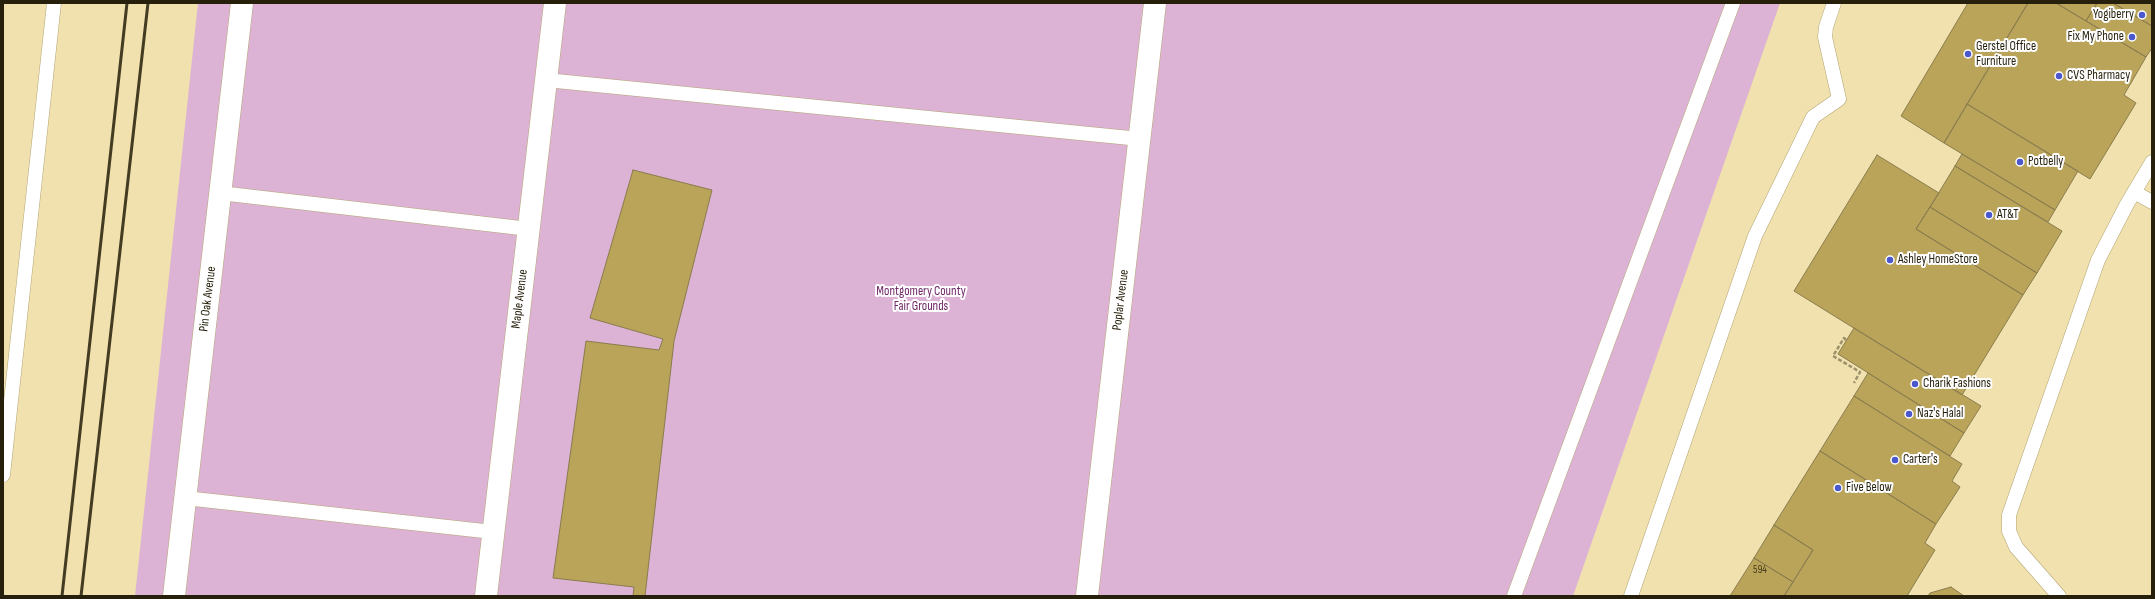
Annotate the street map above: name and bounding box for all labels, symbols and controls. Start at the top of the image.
place label: Yogiberry [2093,7,2134,23]
marker: Yogiberry [2137,10,2147,20]
place label: Fix My Phone [2067,29,2124,45]
marker: Fix My Phone [2127,32,2137,42]
place label: Gerstel Office Furniture [1976,39,2036,70]
marker: Gerstel Office Furniture [1963,49,1973,59]
place label: CVS Pharmacy [2067,68,2130,84]
marker: CVS Pharmacy [2054,71,2064,81]
place label: Potbelly [2028,154,2063,170]
marker: Potbelly [2015,157,2025,167]
place label: AT&T [1997,207,2019,223]
marker: AT&T [1984,210,1994,220]
place label: Ashley HomeStore [1898,252,1978,268]
marker: Ashley HomeStore [1885,255,1895,265]
street label: Pin Oak Avenue [196,265,220,333]
street label: Maple Avenue [509,268,531,330]
street label: Poplar Avenue [1110,269,1132,331]
park label: Montgomery County Fair Grounds [876,284,966,315]
place label: Charik Fashions [1923,376,1991,392]
marker: Charik Fashions [1910,379,1920,389]
place label: Naz's Halal [1917,406,1964,422]
marker: Naz's Halal [1904,409,1914,419]
place label: Carter's [1903,452,1938,468]
marker: Carter's [1890,455,1900,465]
place label: Five Below [1846,480,1892,496]
marker: Five Below [1833,483,1843,493]
house number: 594 [1753,563,1767,577]

